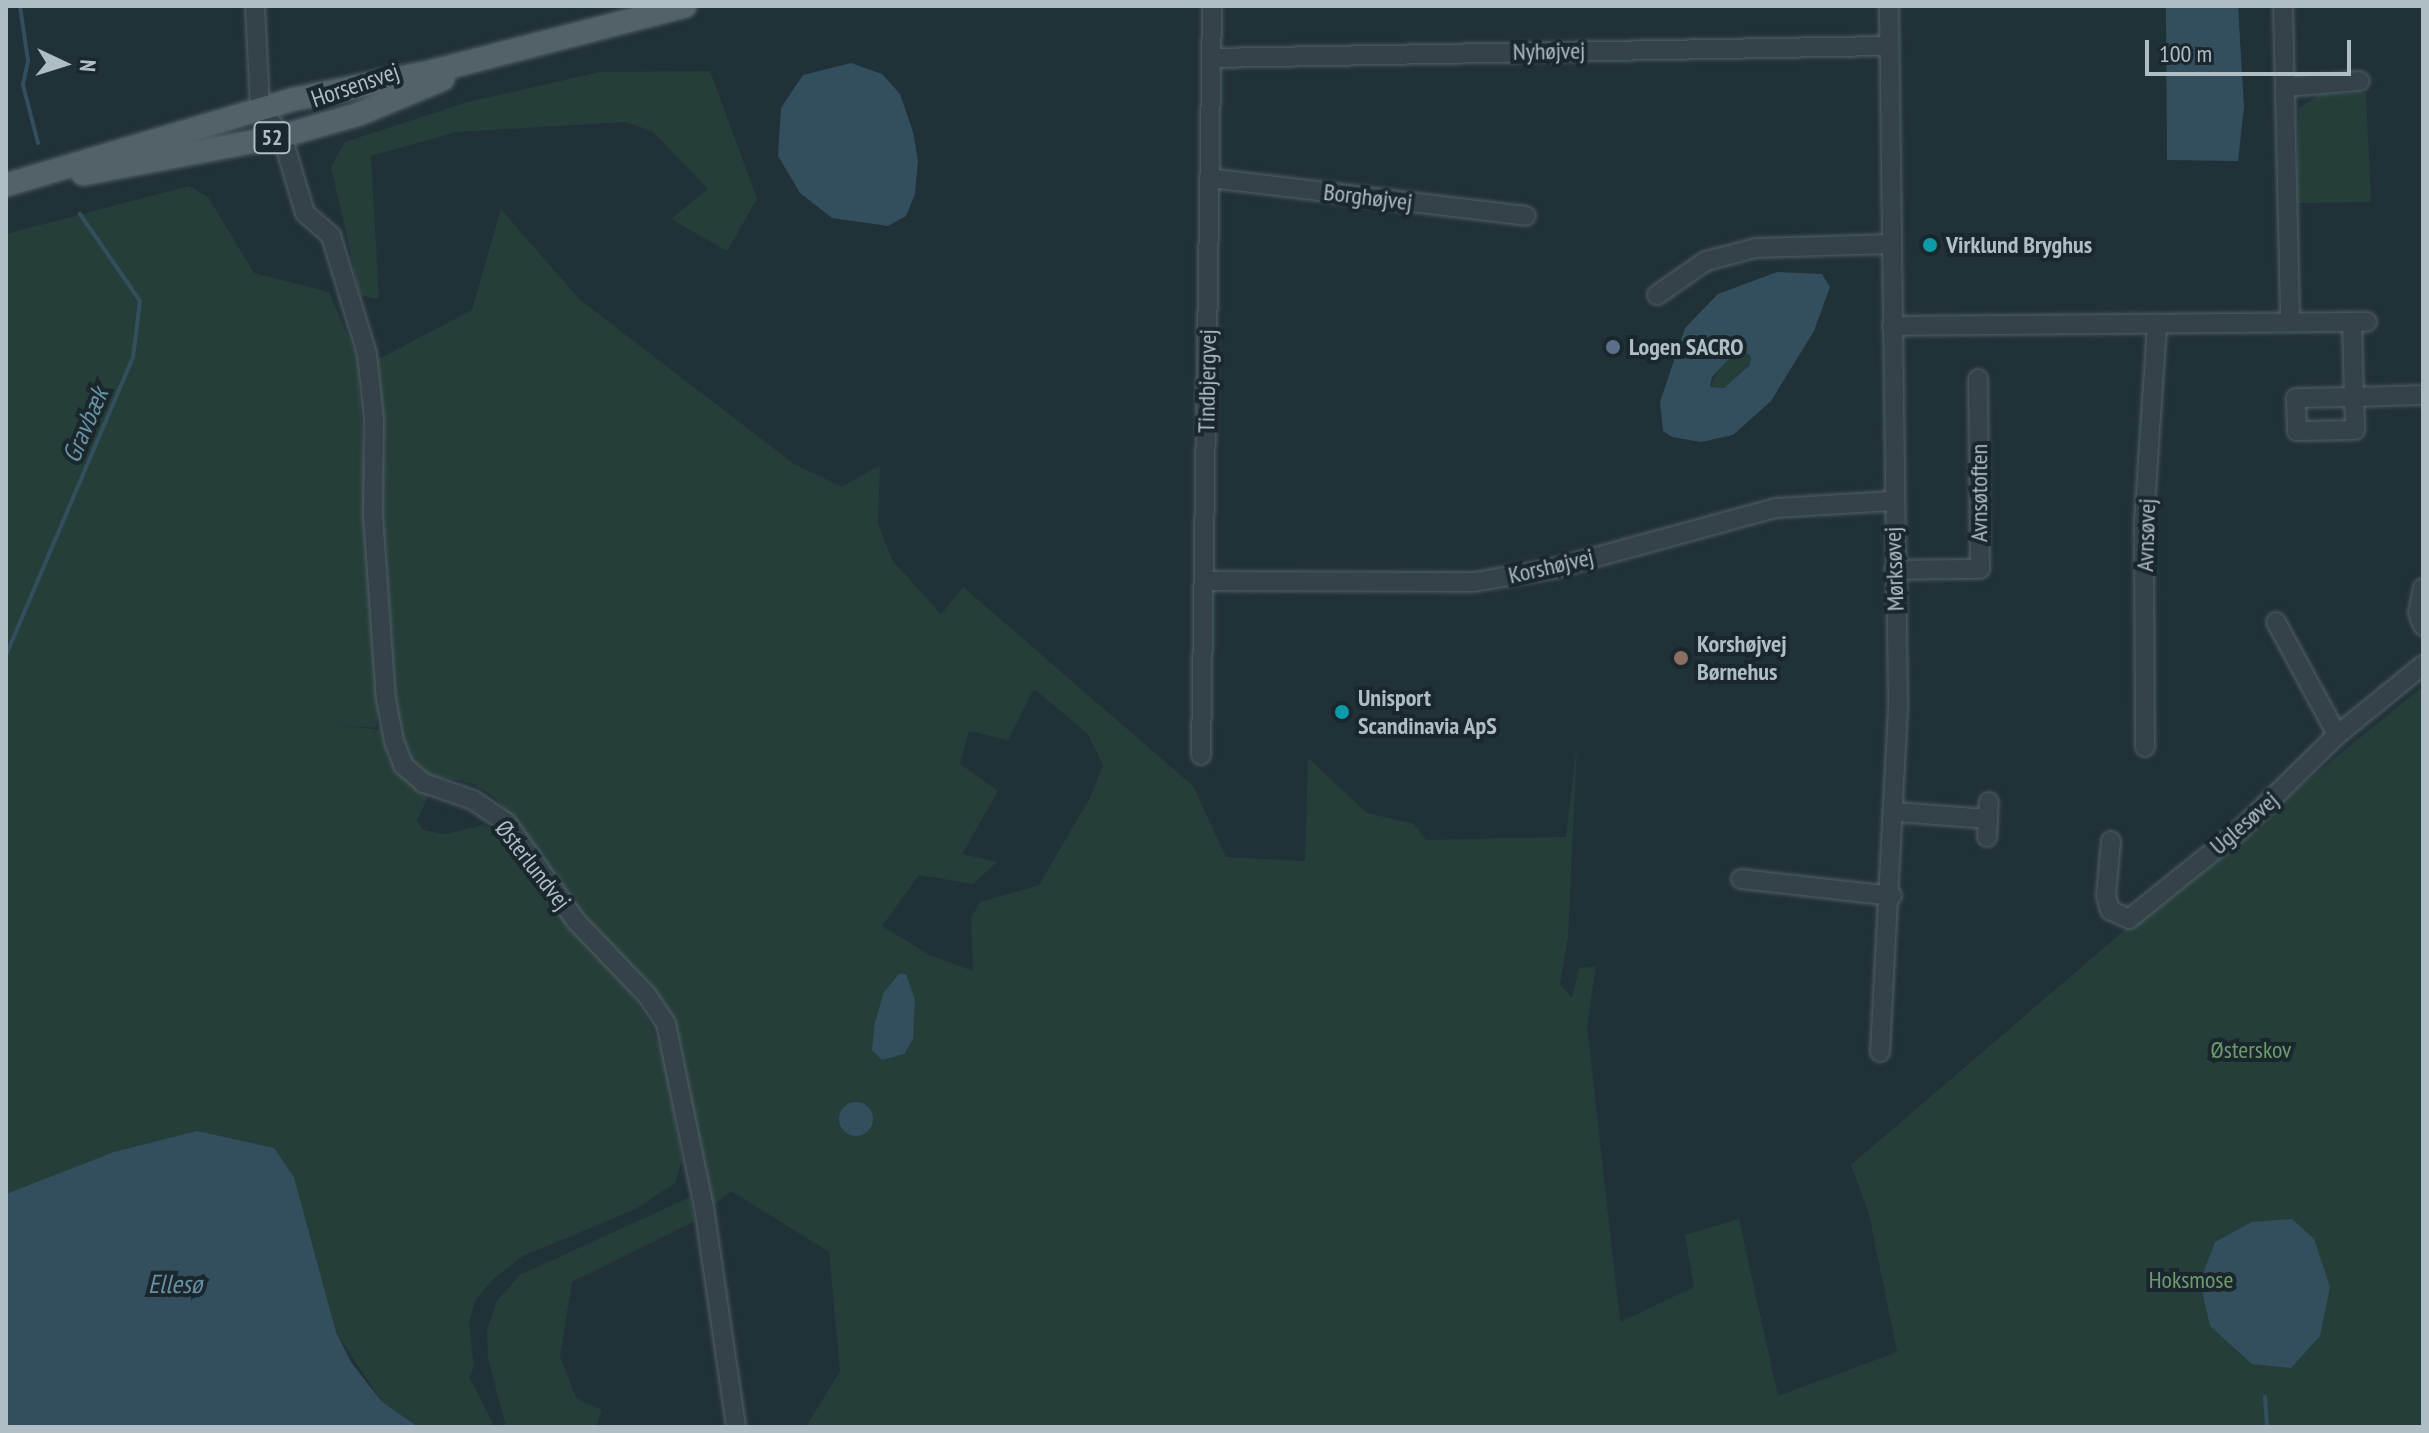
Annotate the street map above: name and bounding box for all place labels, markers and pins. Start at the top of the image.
place label: Virklund Bryghus [1946,231,2092,259]
marker: Virklund Bryghus [1921,236,1939,254]
place label: Logen SACRO [1629,333,1743,361]
marker: Logen SACRO [1604,338,1622,356]
place label: Korshøjvej Børnehus [1697,630,1787,686]
marker: Korshøjvej Børnehus [1672,649,1690,667]
place label: Unisport Scandinavia ApS [1358,684,1497,740]
marker: Unisport Scandinavia ApS [1333,703,1351,721]

